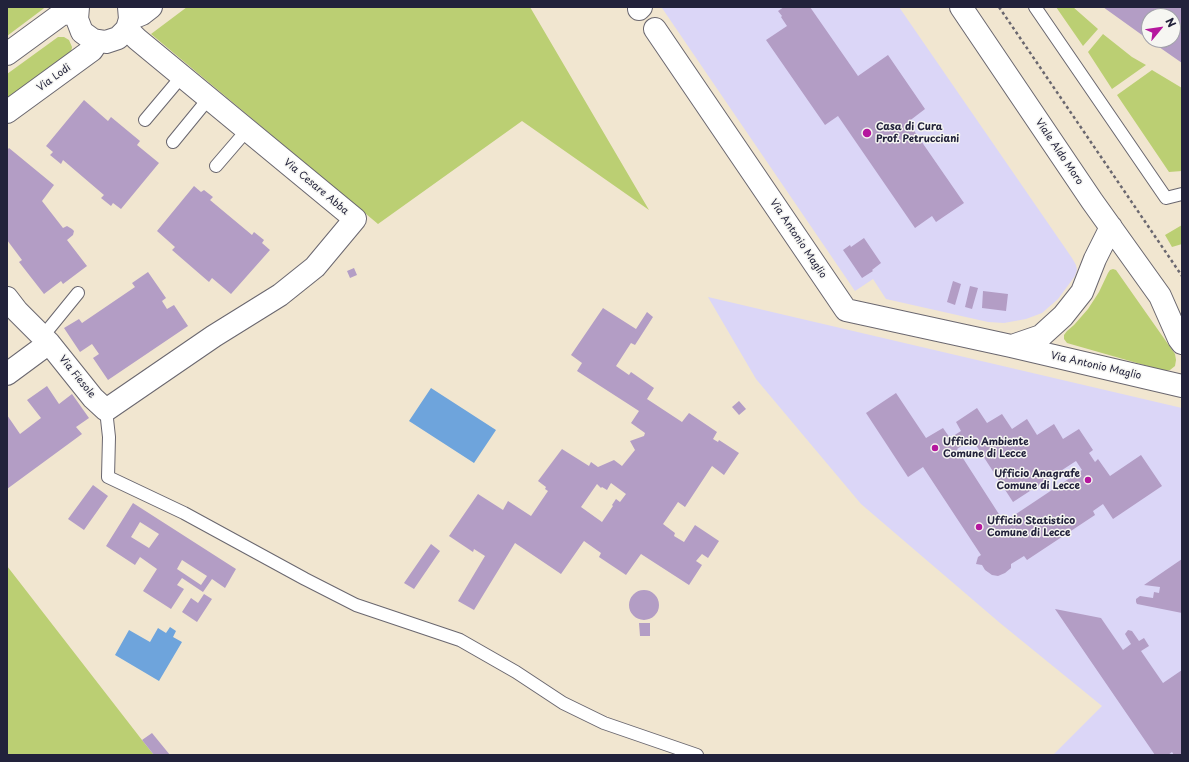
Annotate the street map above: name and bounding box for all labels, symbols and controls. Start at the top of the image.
north arrow [1141,8,1181,48]
text: N [1162,14,1181,30]
street label: Via Lodi [35,62,73,94]
street label: Viale Aldo Moro [1032,117,1086,187]
place label: Casa di Cura Prof. Petrucciani [876,121,959,144]
marker: Casa di Cura Prof. Petrucciani [861,127,873,139]
street label: Via Cesare Abba [281,156,351,218]
street label: Via Antonio Maglio [767,197,829,281]
street label: Via Antonio Maglio [1050,350,1142,382]
street label: Via Fiesole [56,353,98,401]
place label: Ufficio Ambiente Comune di Lecce [943,436,1029,460]
marker: Ufficio Ambiente Comune di Lecce [930,443,940,453]
place label: Ufficio Anagrafe Comune di Lecce [994,468,1080,492]
marker: Ufficio Anagrafe Comune di Lecce [1083,475,1093,485]
place label: Ufficio Statistico Comune di Lecce [987,515,1075,538]
marker: Ufficio Statistico Comune di Lecce [974,522,984,532]

